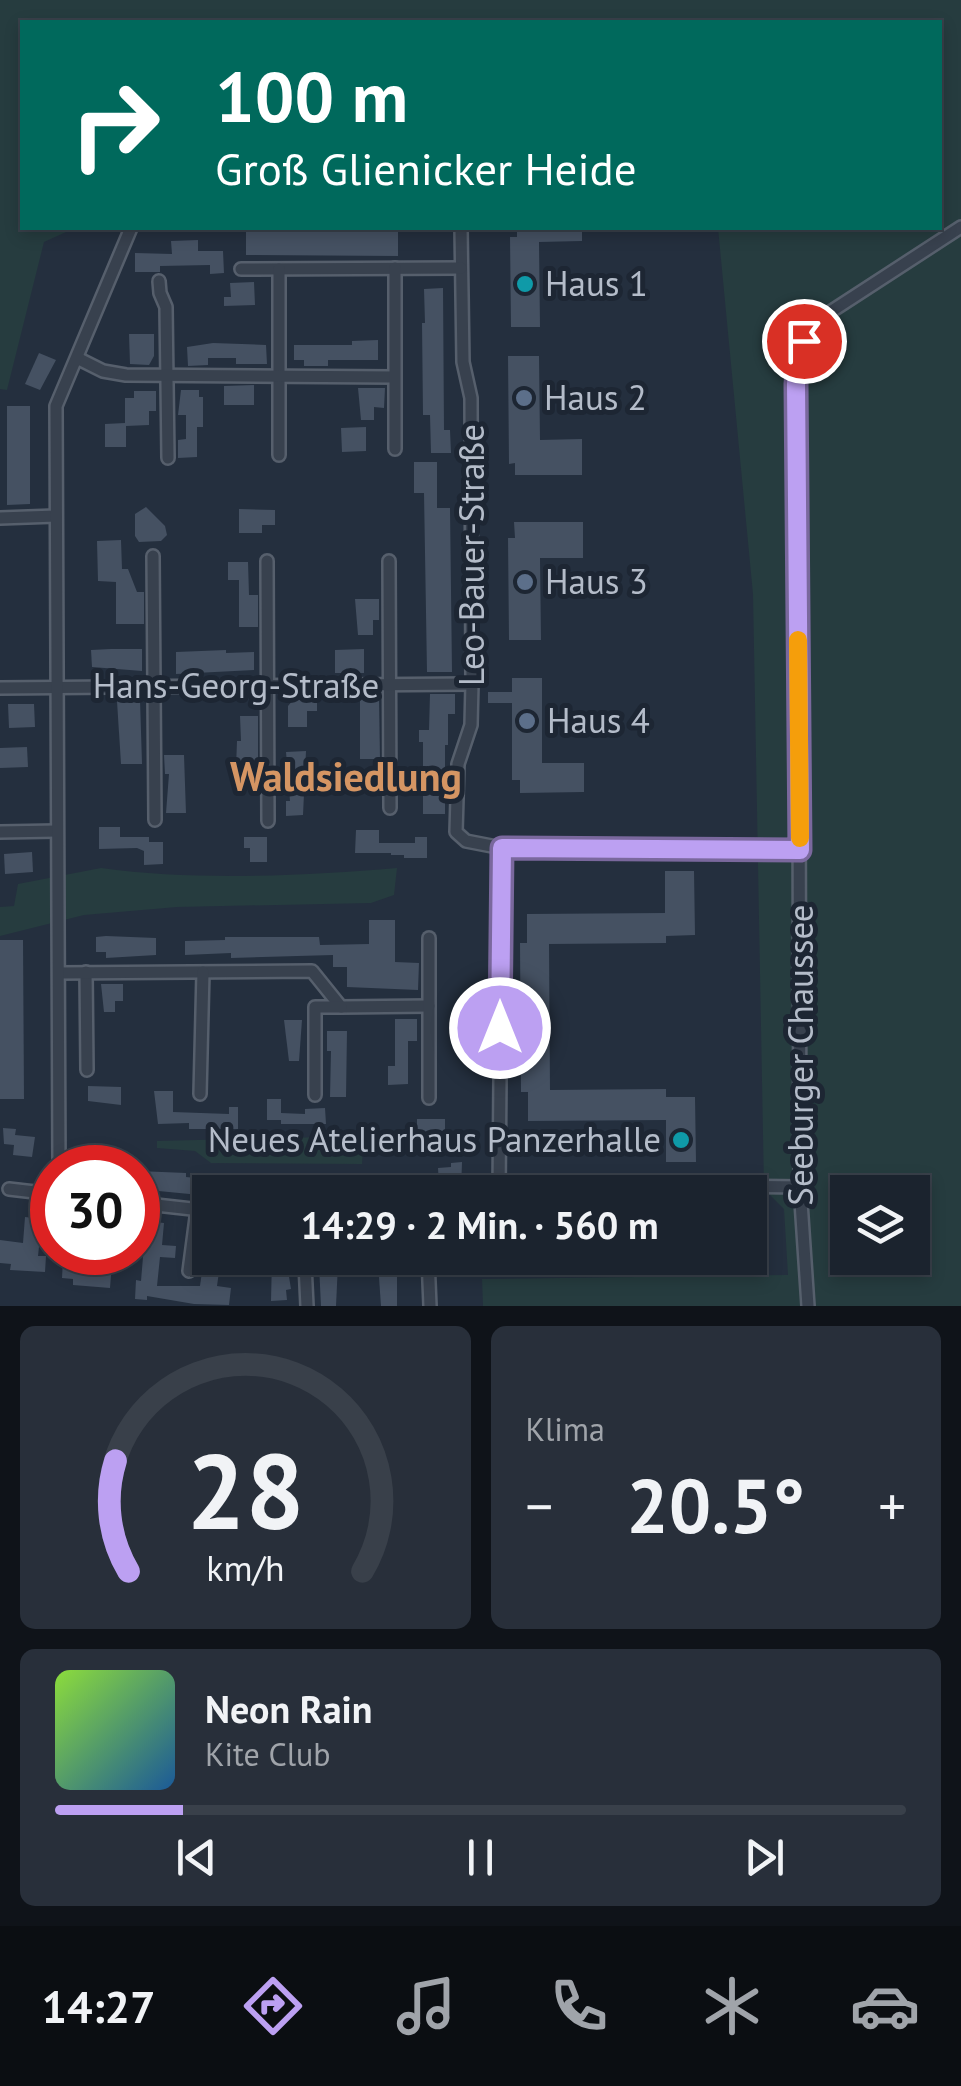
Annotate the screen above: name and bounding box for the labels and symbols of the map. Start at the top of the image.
place label: Haus 1 [545,260,648,306]
marker: Haus 1 [514,273,536,295]
pin [762,299,847,384]
place label: Haus 2 [544,374,647,420]
marker: Haus 2 [513,387,535,409]
street label: Leo-Bauer-Straße [448,424,494,686]
place label: Haus 3 [545,558,648,604]
marker: Haus 3 [514,571,536,593]
street label: Hans-Georg-Straße [93,662,379,708]
place label: Haus 4 [547,697,650,743]
marker: Haus 4 [516,710,538,732]
district label: Waldsiedlung [230,750,462,802]
street label: Seeburger Chaussee [777,904,823,1206]
position arrow [448,976,552,1080]
place label: Neues Atelierhaus Panzerhalle [208,1116,661,1162]
marker: Neues Atelierhaus Panzerhalle [670,1129,692,1151]
speed limit sign: 30 [30,1145,160,1275]

